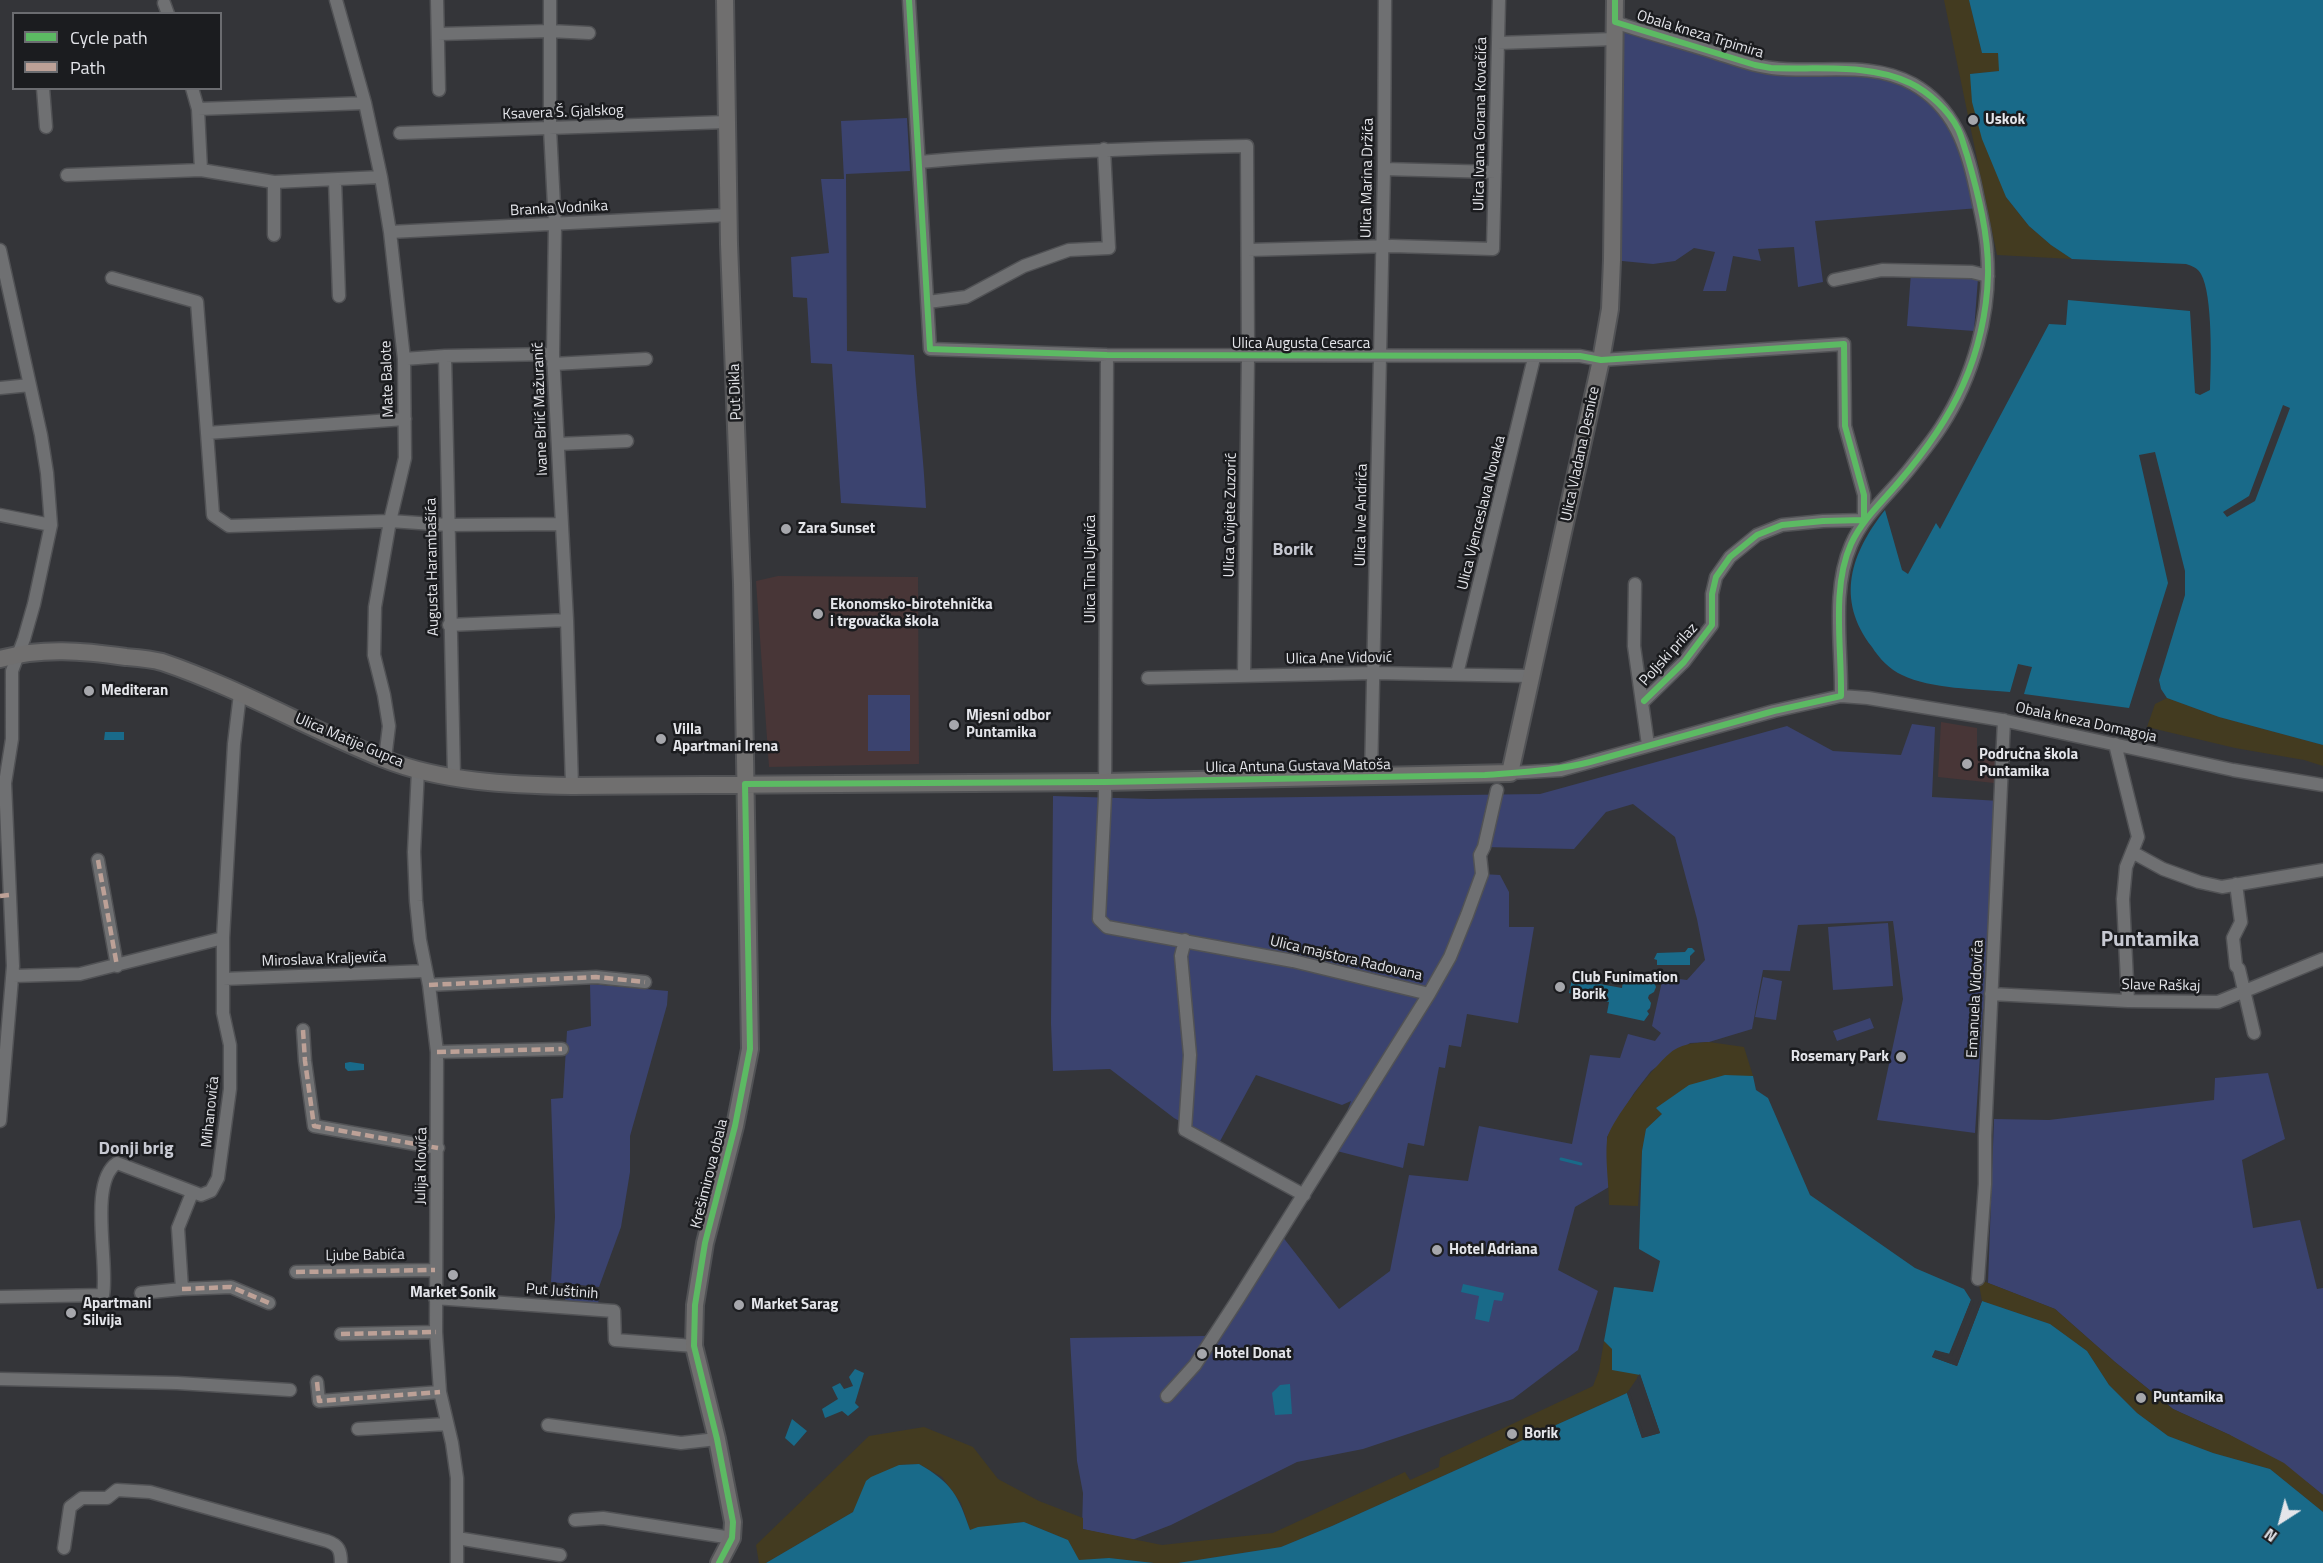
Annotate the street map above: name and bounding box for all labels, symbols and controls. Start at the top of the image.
street label: Obala kneza Trpimira [1634,7,1766,63]
legend [12,12,222,90]
text: Cycle path [70,24,148,51]
street label: Ulica Ivana Gorana Kovačića [1470,37,1492,211]
text: Path [70,54,106,81]
street label: Ksavera Š. Gjalskog [502,102,624,124]
place label: Uskok [1985,111,2025,129]
marker: Uskok [1966,113,1980,127]
street label: Ulica Marina Držića [1358,118,1378,238]
street label: Branka Vodnika [510,197,608,221]
street label: Ulica Augusta Cesarca [1232,335,1370,353]
street label: Mate Balote [378,340,398,418]
street label: Ivane Brlić Mažuranić [530,342,552,476]
street label: Put Dikla [726,363,746,421]
street label: Ulica Vladana Desnice [1558,385,1604,523]
street label: Ulica Vjenceslava Novaka [1454,434,1510,592]
street label: Ulica Cvijete Zuzorić [1221,453,1241,577]
street label: Ulica Ive Andrića [1352,463,1372,567]
street label: Augusta Harambašića [423,498,443,636]
street label: Ulica Tina Ujevića [1082,515,1100,623]
place label: Zara Sunset [798,520,875,538]
marker: Zara Sunset [779,522,793,536]
district label: Borik [1272,540,1314,562]
place label: Ekonomsko-birotehnička i trgovačka škola [830,596,993,631]
marker: Ekonomsko-birotehnička i trgovačka škola [811,607,825,621]
street label: Poljski prilaz [1636,620,1702,690]
street label: Ulica Ane Vidović [1286,649,1392,669]
place label: Mediteran [101,682,168,700]
marker: Mediteran [82,684,96,698]
street label: Obala kneza Domagoja [2014,699,2158,747]
place label: Mjesni odbor Puntamika [966,707,1051,742]
street label: Ulica Matije Gupca [292,710,406,772]
marker: Mjesni odbor Puntamika [947,718,961,732]
place label: Villa Apartmani Irena [673,721,778,756]
marker: Villa Apartmani Irena [654,732,668,746]
place label: Područna škola Puntamika [1979,746,2078,781]
street label: Ulica Antuna Gustava Matoša [1205,756,1391,778]
marker: Područna škola Puntamika [1960,757,1974,771]
district label: Puntamika [2101,928,2199,954]
street label: Ulica majstora Radovana [1268,933,1424,985]
street label: Emanuela Vidovića [1964,939,1988,1059]
street label: Miroslava Kraljeviča [261,949,387,971]
place label: Club Funimation Borik [1572,969,1678,1004]
street label: Slave Raškaj [2122,976,2200,996]
marker: Club Funimation Borik [1553,980,1567,994]
place label: Rosemary Park [1791,1048,1889,1066]
marker: Rosemary Park [1894,1050,1908,1064]
street label: Mihanoviča [198,1075,224,1149]
street label: Krešimirova obala [688,1117,732,1231]
street label: Julija Klovića [412,1127,432,1205]
district label: Donji brig [98,1139,174,1161]
place label: Hotel Adriana [1449,1241,1538,1259]
marker: Hotel Adriana [1430,1243,1444,1257]
street label: Ljube Babića [325,1246,405,1266]
marker: Market Sonik [446,1268,460,1282]
street label: Put Juštinih [525,1280,599,1304]
place label: Market Sonik [410,1284,496,1302]
place label: Apartmani Silvija [83,1295,151,1330]
place label: Market Sarag [751,1296,838,1314]
marker: Market Sarag [732,1298,746,1312]
marker: Apartmani Silvija [64,1306,78,1320]
place label: Hotel Donat [1214,1345,1291,1363]
marker: Hotel Donat [1195,1347,1209,1361]
place label: Puntamika [2153,1389,2223,1407]
marker: Puntamika [2134,1391,2148,1405]
place label: Borik [1524,1425,1558,1443]
marker: Borik [1505,1427,1519,1441]
north arrow [2251,1491,2311,1551]
text: N [2259,1523,2282,1549]

